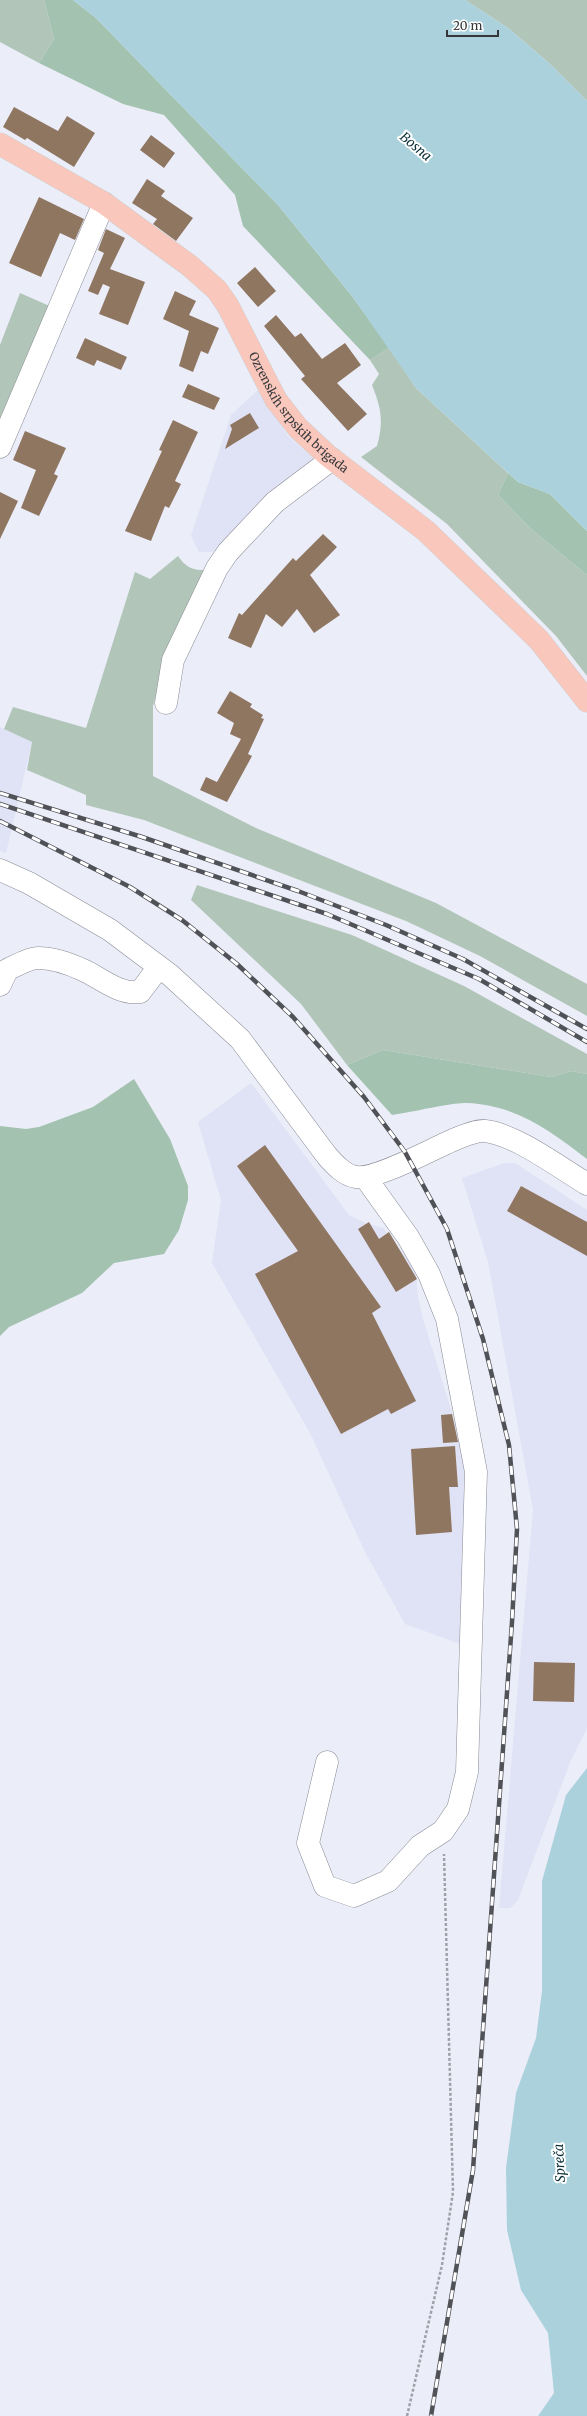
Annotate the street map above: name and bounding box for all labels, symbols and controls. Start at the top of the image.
scale bar [447,12,498,38]
text: 20 m [453,18,482,33]
water label: Bosna [396,128,435,165]
street label: Ozrenskih srpskih brigada [246,349,352,476]
water label: Spreča [550,2143,569,2183]

